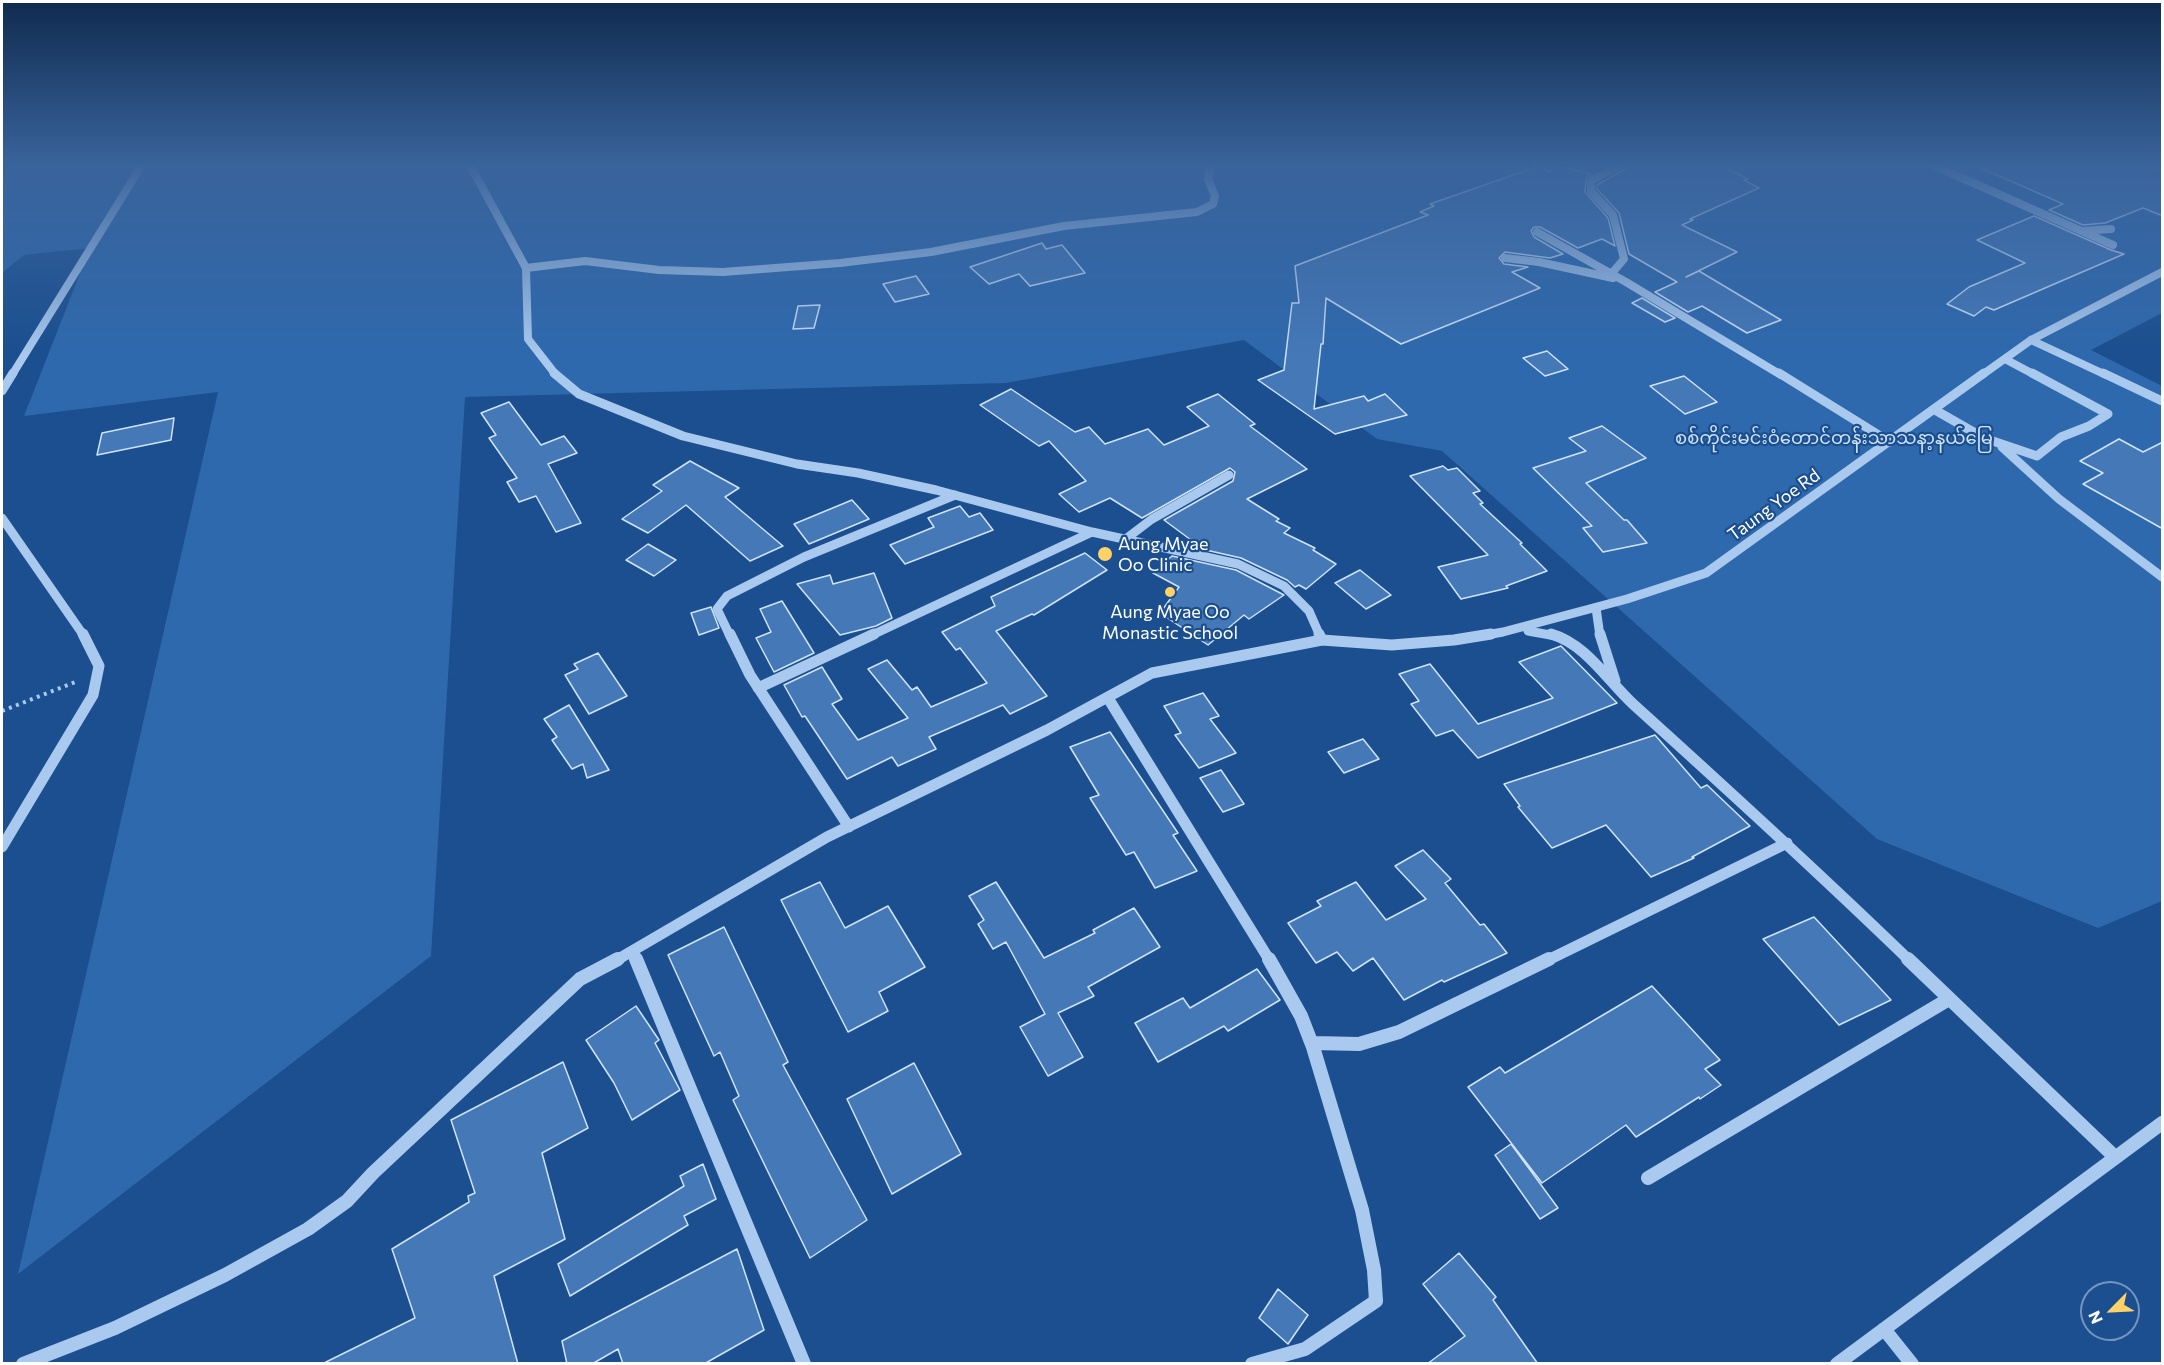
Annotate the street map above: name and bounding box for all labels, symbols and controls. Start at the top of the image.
park label: စစ်ကိုင်းမင်းဝံတောင်တန်းသာသနာ့နယ်မြေ [1675,427,1993,449]
street label: Taung Yoe Rd [1724,464,1824,546]
place label: Aung Myae Oo Clinic [1118,533,1208,576]
marker: Aung Myae Oo Clinic [1096,545,1114,563]
marker: Aung Myae Oo Monastic School [1163,585,1177,599]
place label: Aung Myae Oo Monastic School [1102,601,1238,644]
north arrow [2080,1281,2140,1341]
text: N [2084,1308,2106,1327]

